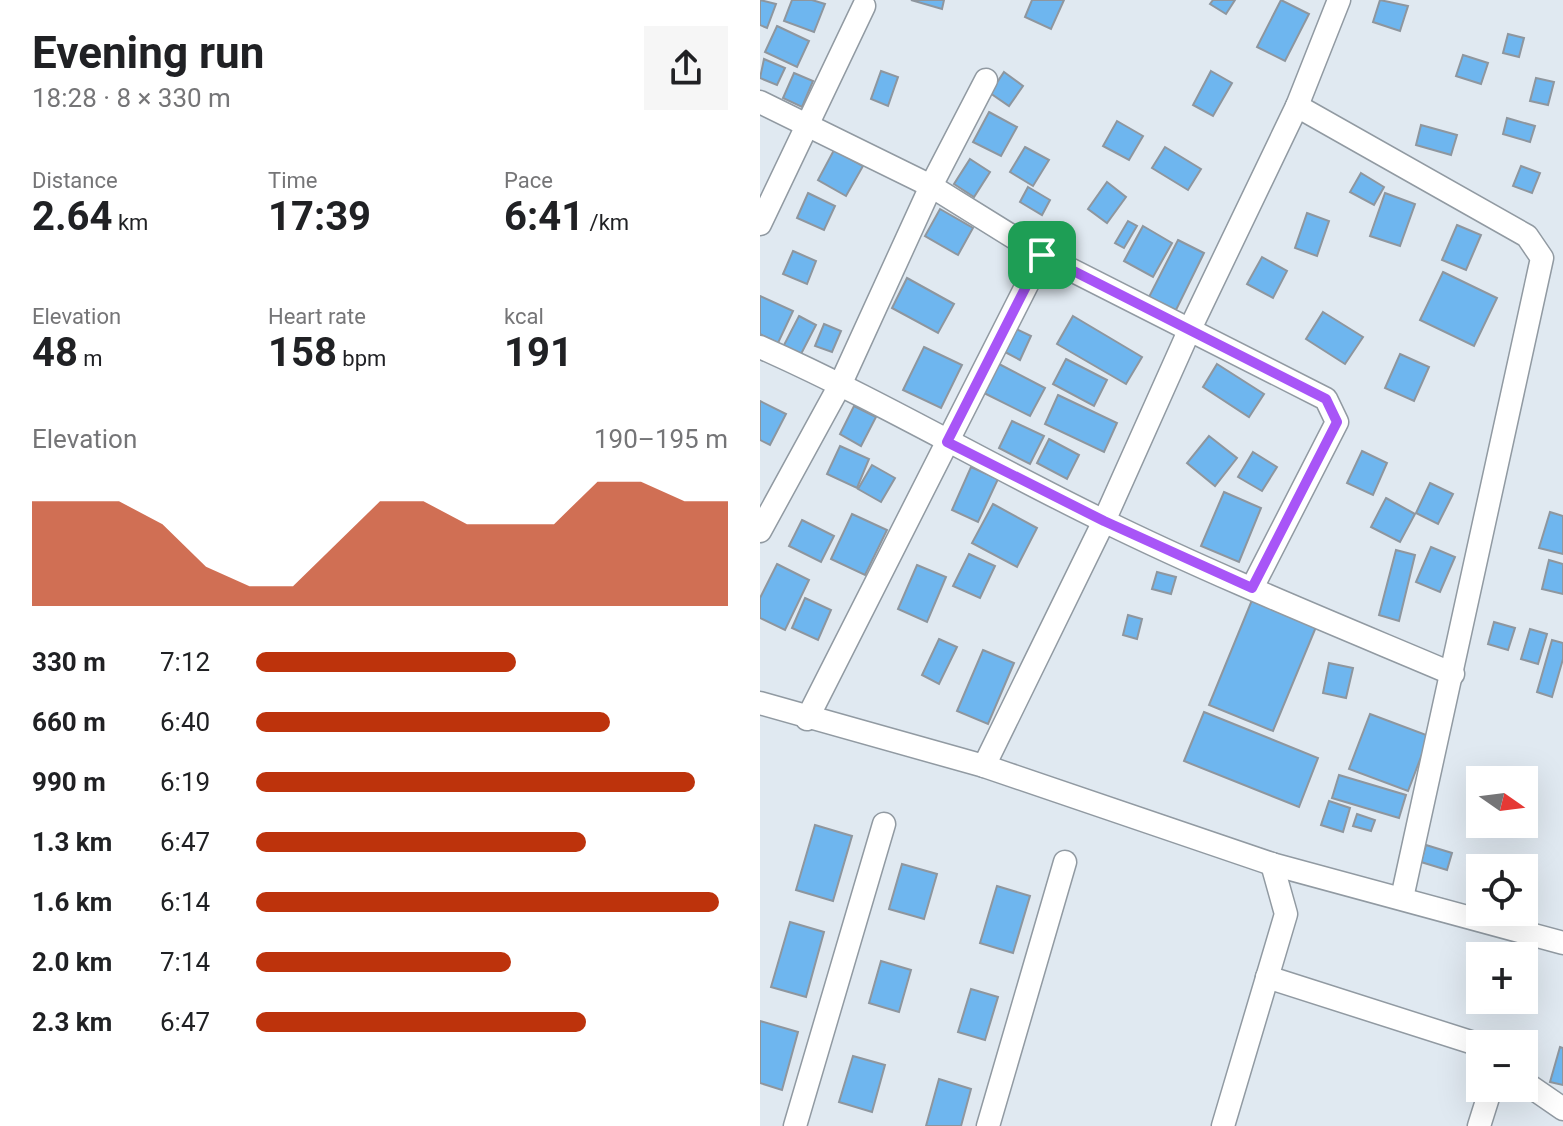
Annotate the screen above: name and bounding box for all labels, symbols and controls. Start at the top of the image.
button: share [644,26,728,110]
text: Evening run [32,27,264,79]
text: 18:28 · 8 × 330 m [32,83,231,113]
text: Distance [32,168,118,193]
text: Time [268,168,317,193]
text: Pace [504,168,553,193]
text: 2.64 [32,193,112,240]
text: 17:39 [268,193,371,240]
text: 6:41 [504,193,584,240]
text: km [112,210,148,235]
text: /km [584,210,629,235]
pin [1008,221,1076,289]
icon: arrive [1020,233,1064,277]
text: Elevation [32,304,121,329]
text: Heart rate [268,304,366,329]
text: kcal [504,304,544,329]
text: 48 [32,329,78,376]
text: 158 [268,329,337,376]
text: 191 [504,329,573,376]
text: m [78,346,103,371]
text: bpm [337,346,386,371]
text: Elevation [32,424,137,454]
text: 190–195 m [594,424,728,454]
text: 330 m [32,647,106,677]
text: 7:12 [160,647,210,677]
text: 660 m [32,707,106,737]
text: 6:40 [160,707,210,737]
north arrow [1466,766,1538,838]
map controls [1466,766,1538,1102]
text: 990 m [32,767,106,797]
text: 6:19 [160,767,210,797]
text: 1.3 km [32,827,112,857]
text: 6:47 [160,827,210,857]
button: locate [1466,854,1538,926]
text: 1.6 km [32,887,112,917]
text: 6:14 [160,887,210,917]
button: + [1466,942,1538,1014]
text: 2.0 km [32,947,112,977]
text: 7:14 [160,947,210,977]
text: 2.3 km [32,1007,112,1037]
text: 6:47 [160,1007,210,1037]
button: − [1466,1030,1538,1102]

